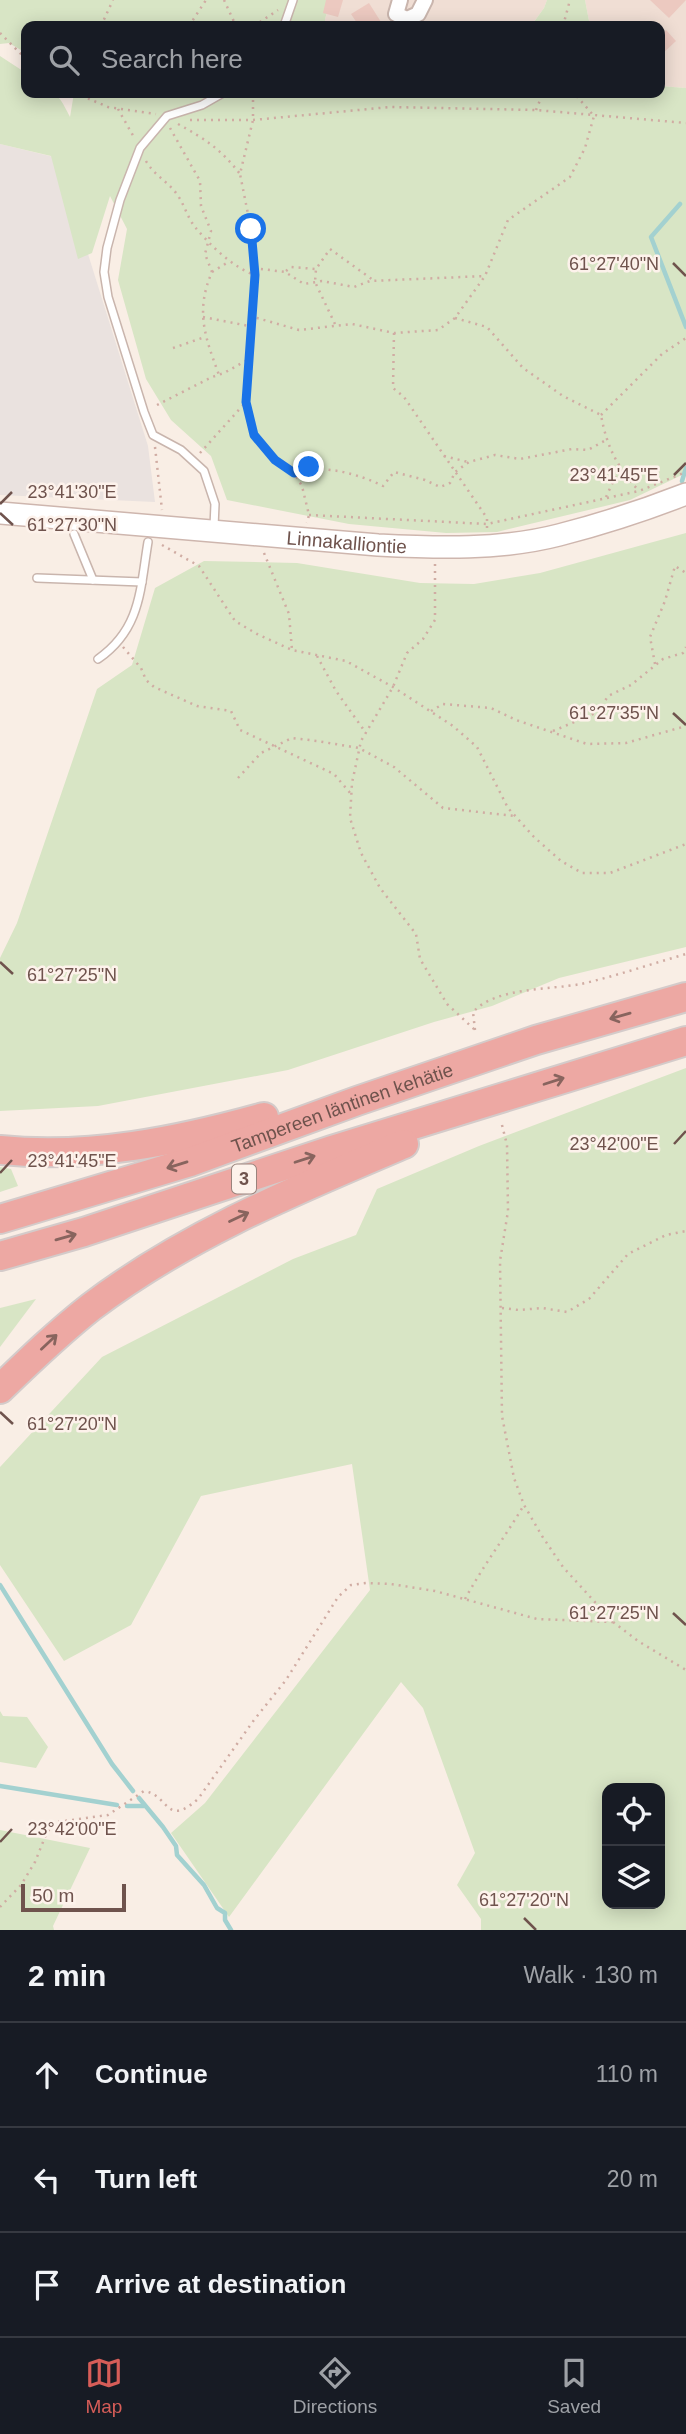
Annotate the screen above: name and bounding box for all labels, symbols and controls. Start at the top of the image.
search box [21,21,665,98]
icon: search [45,41,83,79]
text: Search here [101,44,243,74]
route start [235,213,266,244]
text: 61°27'40"N [569,254,659,274]
route end [293,451,324,482]
text: 23°41'45"E [569,465,659,485]
text: 23°41'30"E [27,482,117,502]
text: 61°27'30"N [27,515,117,535]
street label: Linnakalliontie [286,527,407,557]
text: 61°27'35"N [569,703,659,723]
text: 61°27'25"N [27,965,117,985]
one-way arrow [610,1010,632,1023]
street label: Tampereen läntinen kehätie [229,1059,456,1157]
one-way arrow [543,1073,565,1086]
text: 23°42'00"E [569,1134,659,1154]
text: 23°41'45"E [27,1151,117,1171]
one-way arrow [294,1151,316,1164]
one-way arrow [167,1160,189,1173]
road number: 3 [232,1164,256,1194]
one-way arrow [228,1210,249,1224]
one-way arrow [54,1230,76,1243]
one-way arrow [41,1334,58,1351]
text: 61°27'20"N [27,1414,117,1434]
text: 61°27'25"N [569,1603,659,1623]
map controls [602,1783,665,1909]
button: locate [602,1783,665,1846]
text: 23°42'00"E [27,1819,117,1839]
button: layers [602,1846,665,1909]
scale bar [21,1881,126,1913]
text: 50 m [32,1885,74,1906]
text: 61°27'20"N [479,1890,569,1910]
text: 2 min [28,1959,106,1992]
text: Walk · 130 m [523,1962,658,1988]
icon: ahead [28,2056,66,2094]
text: Continue [95,2059,208,2089]
text: 110 m [596,2061,658,2087]
icon: left [28,2161,66,2199]
text: Turn left [95,2164,197,2194]
text: 20 m [607,2166,658,2192]
icon: arrive [28,2266,66,2304]
text: Arrive at destination [95,2269,346,2299]
tab: Map [85,2354,123,2418]
tab: Directions [293,2354,377,2418]
tab: Saved [547,2354,601,2418]

